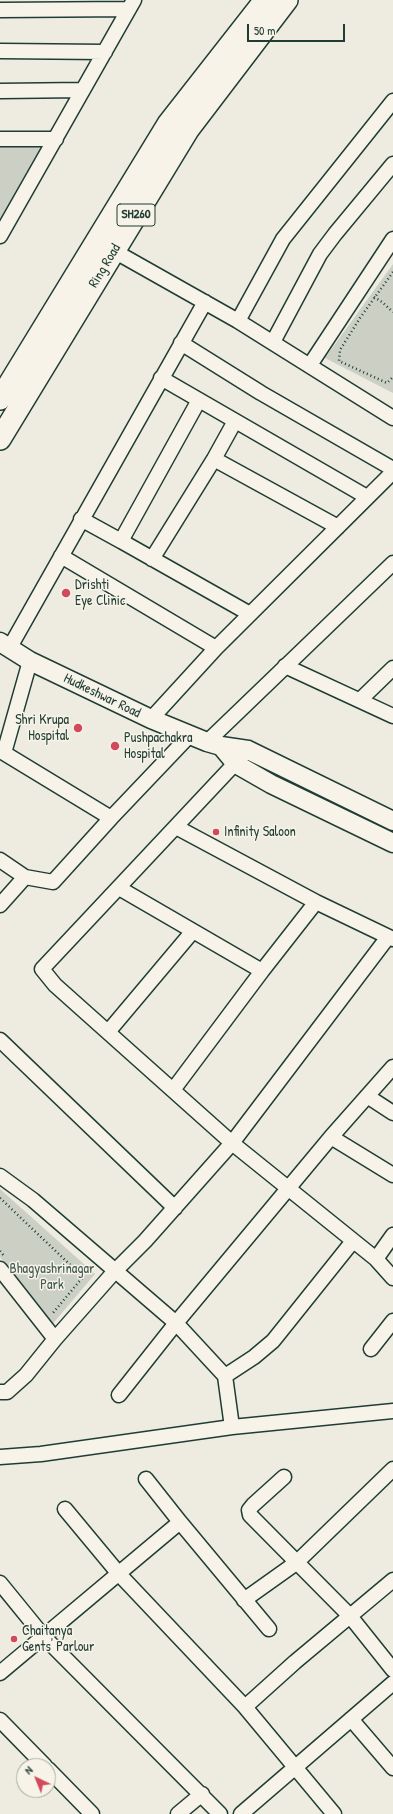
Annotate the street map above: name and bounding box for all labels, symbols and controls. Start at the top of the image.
scale bar [249,16,347,42]
text: 50 m [254,22,275,39]
road number: SH260 [117,204,155,226]
street label: Ring Road [85,241,125,291]
place label: Drishti Eye Clinic [75,577,125,610]
marker: Drishti Eye Clinic [60,587,72,599]
street label: Hudkeshwar Road [61,670,143,722]
place label: Shri Krupa Hospital [15,712,69,744]
marker: Shri Krupa Hospital [72,722,84,734]
place label: Pushpachakra Hospital [124,730,193,762]
marker: Pushpachakra Hospital [109,740,121,752]
place label: Infinity Saloon [224,824,296,840]
marker: Infinity Saloon [211,827,221,837]
park label: Bhagyashrinagar Park [10,1261,94,1294]
place label: Chaitanya Gents' Parlour [22,1623,94,1656]
marker: Chaitanya Gents' Parlour [9,1634,19,1644]
north arrow [16,1758,56,1798]
text: N [22,1763,35,1777]

